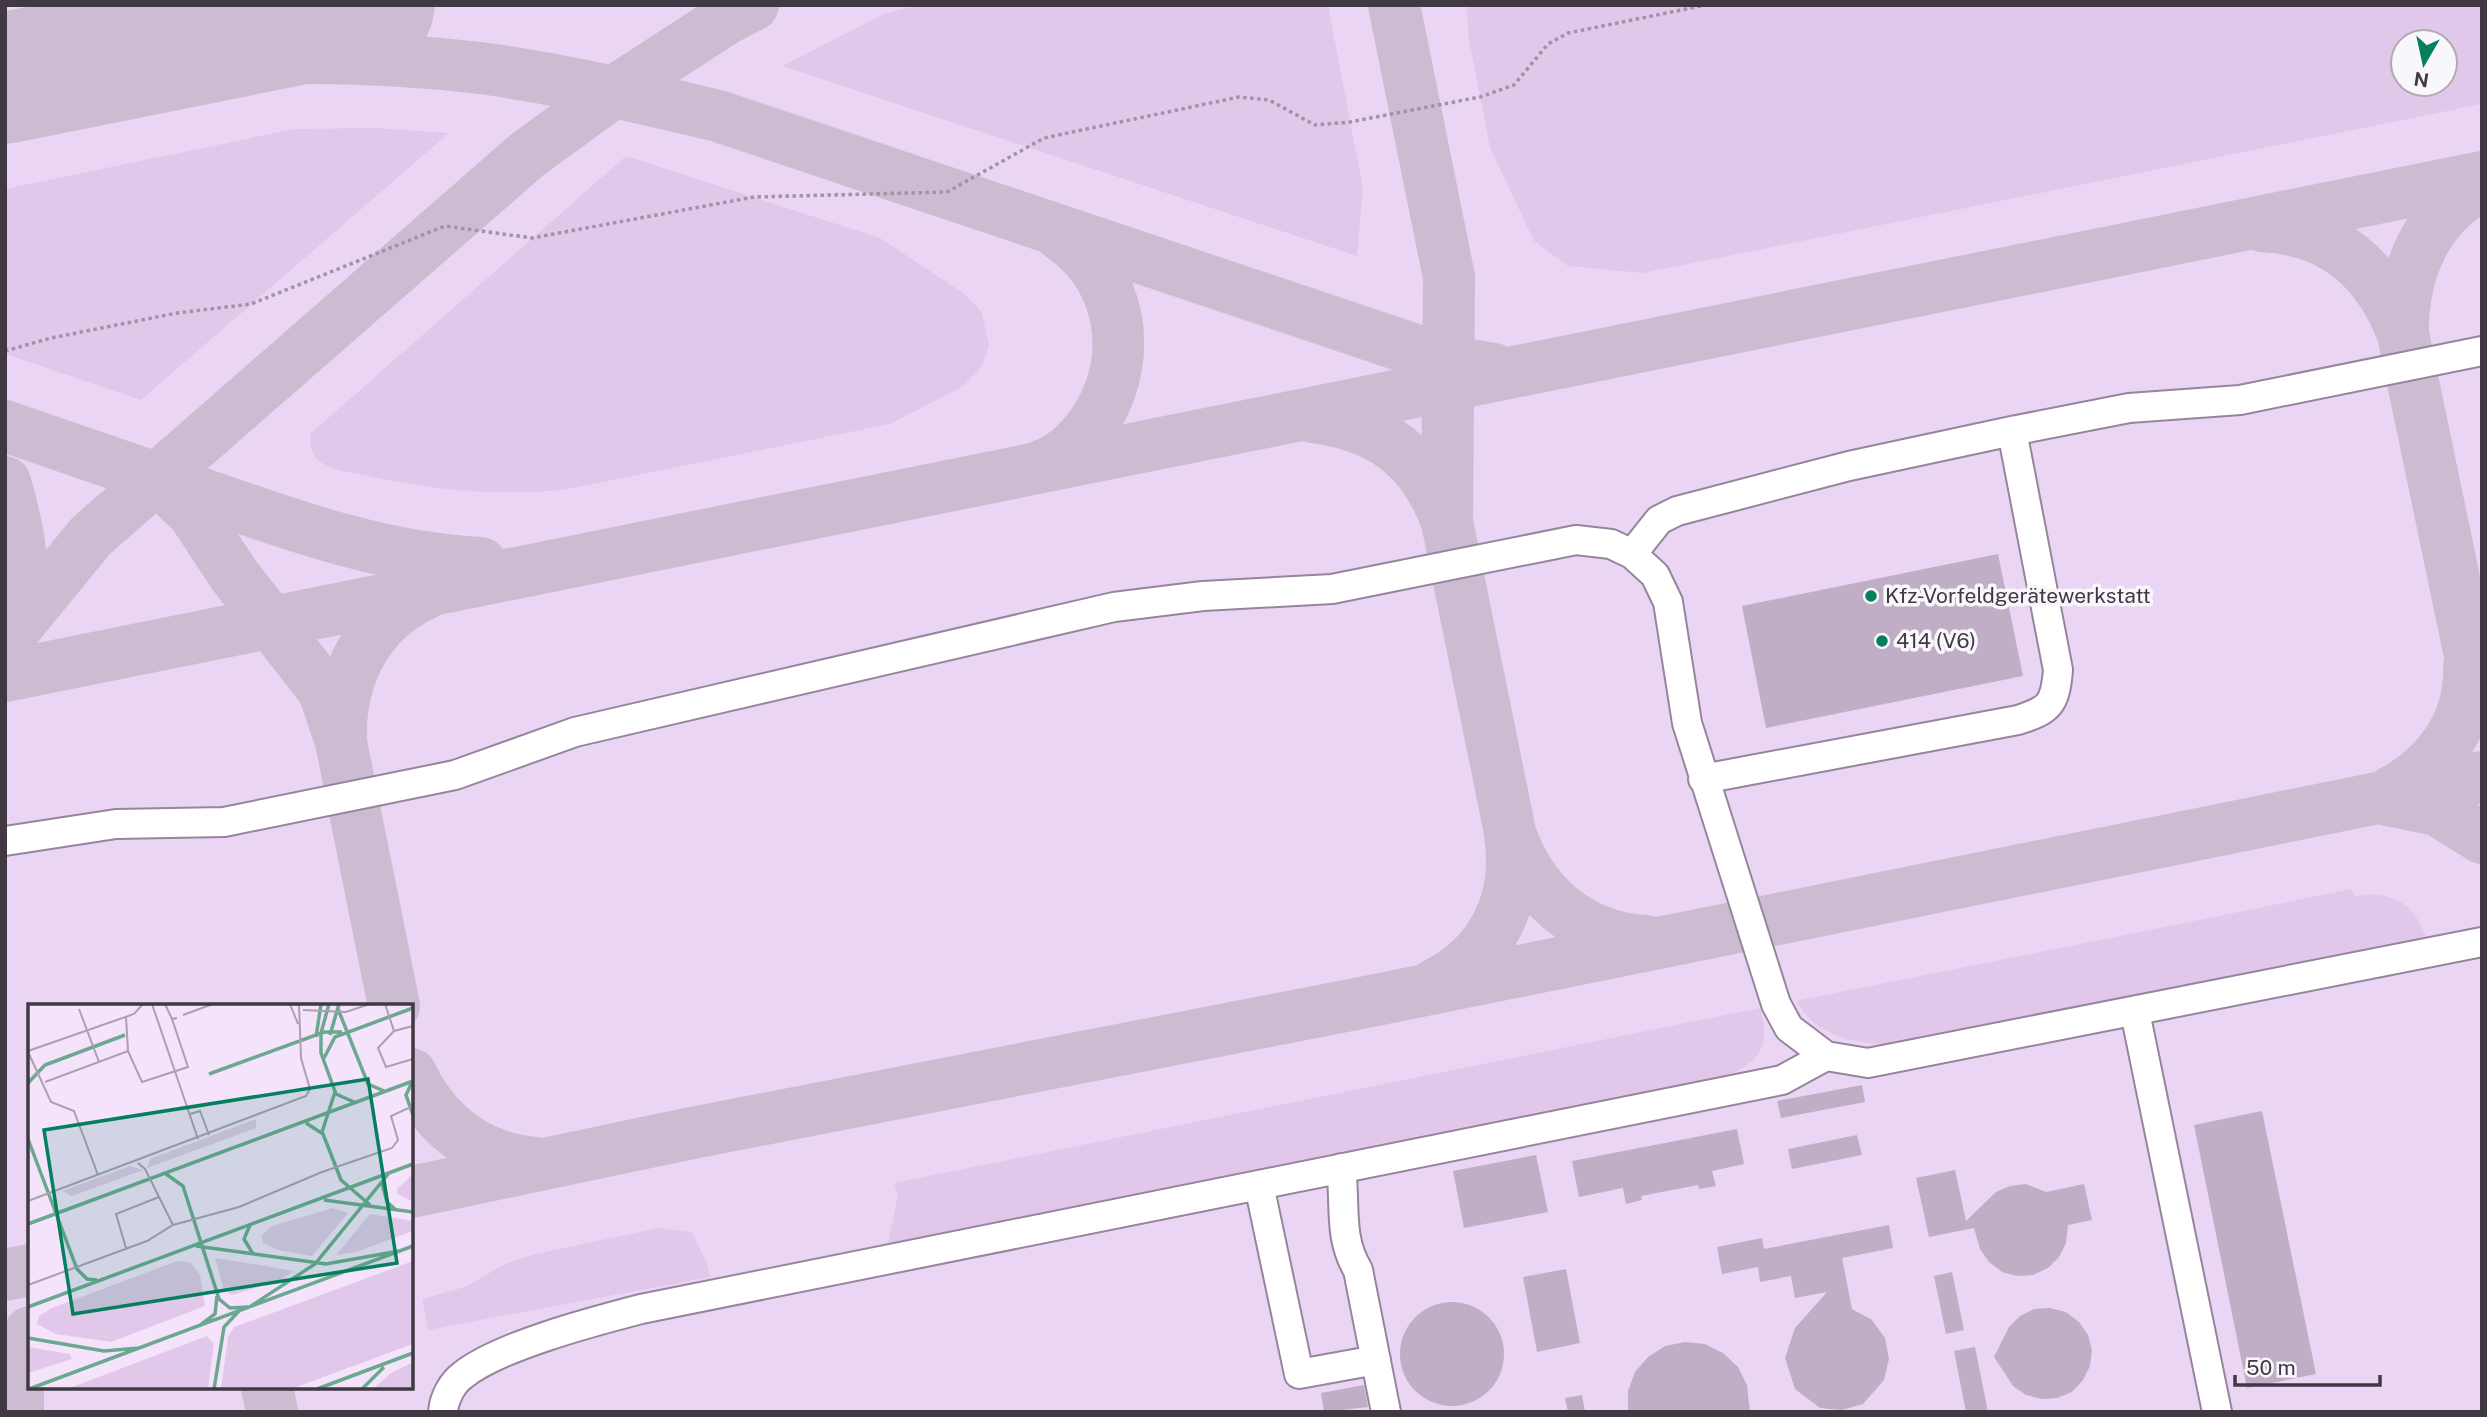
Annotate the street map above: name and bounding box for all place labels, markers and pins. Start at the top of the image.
place label: Kfz-Vorfeldgerätewerkstatt [1885,583,2151,608]
marker: Kfz-Vorfeldgerätewerkstatt [1863,588,1879,604]
place label: 414 (V6) [1896,628,1976,653]
marker: 414 (V6) [1874,633,1890,649]

